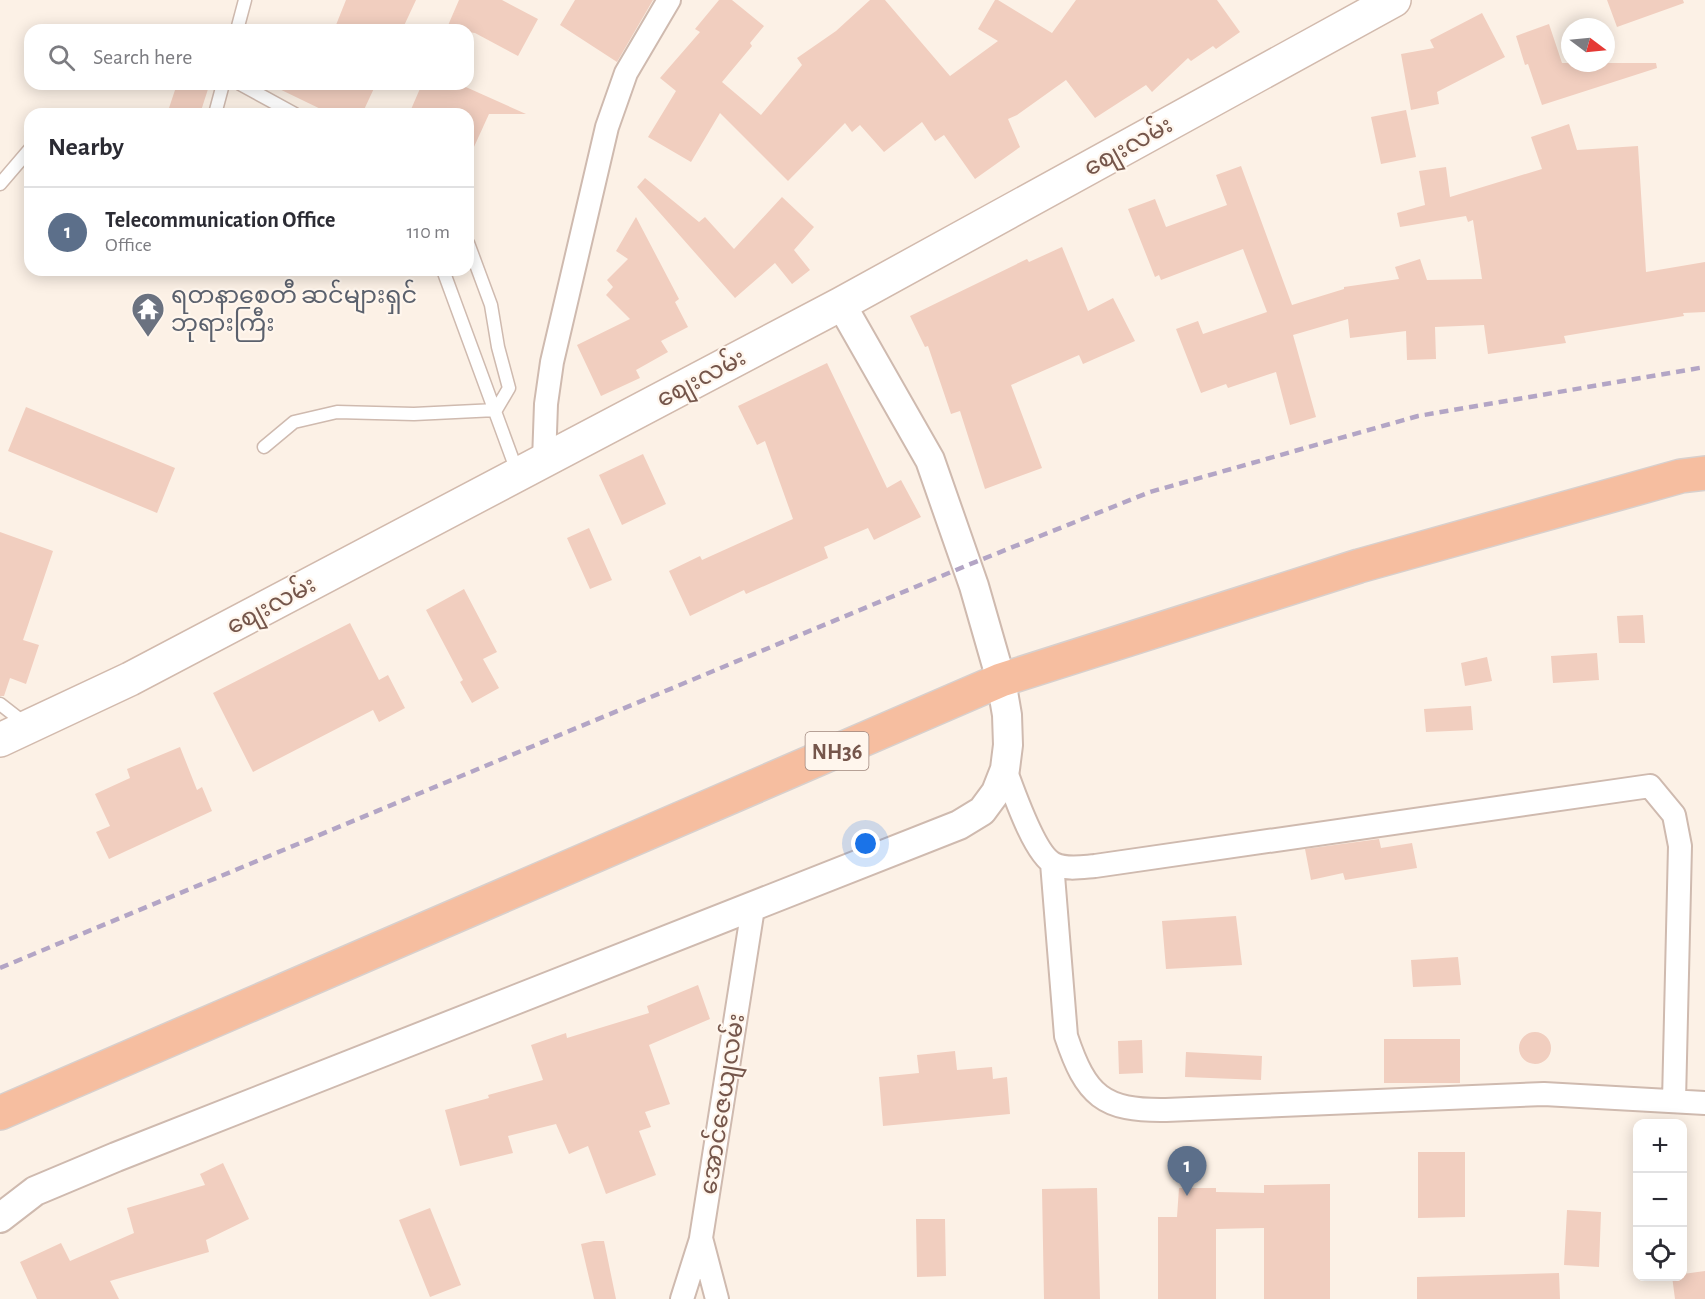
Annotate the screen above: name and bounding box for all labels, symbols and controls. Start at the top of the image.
north arrow [1561,18,1615,72]
search box [24,24,474,90]
icon: search [45,41,78,74]
text: Search here [93,46,192,68]
street label: စျေးလမ်း [1078,108,1180,186]
text: Nearby [48,134,124,160]
text: Telecommunication Office [105,209,335,231]
text: 1 [64,222,71,242]
text: 110 m [406,222,450,242]
text: Office [105,235,152,255]
place label: ရတနာစေတီ ဆင်များရှင် ဘုရားကြီး [171,279,417,342]
temple icon: ရတနာစေတီ ဆင်များရှင် ဘုရားကြီး [130,291,166,338]
street label: စျေးလမ်း [651,341,753,418]
street label: စျေးလမ်း [221,568,323,645]
road number: NH36 [806,732,868,770]
your location [851,829,880,858]
street label: အောင်ဇေယျလမ်း [692,1011,755,1197]
map controls [1633,1119,1687,1281]
button: + [1633,1119,1687,1173]
pin: 1 [1168,1146,1206,1196]
button: − [1633,1173,1687,1227]
button: locate [1633,1227,1687,1281]

